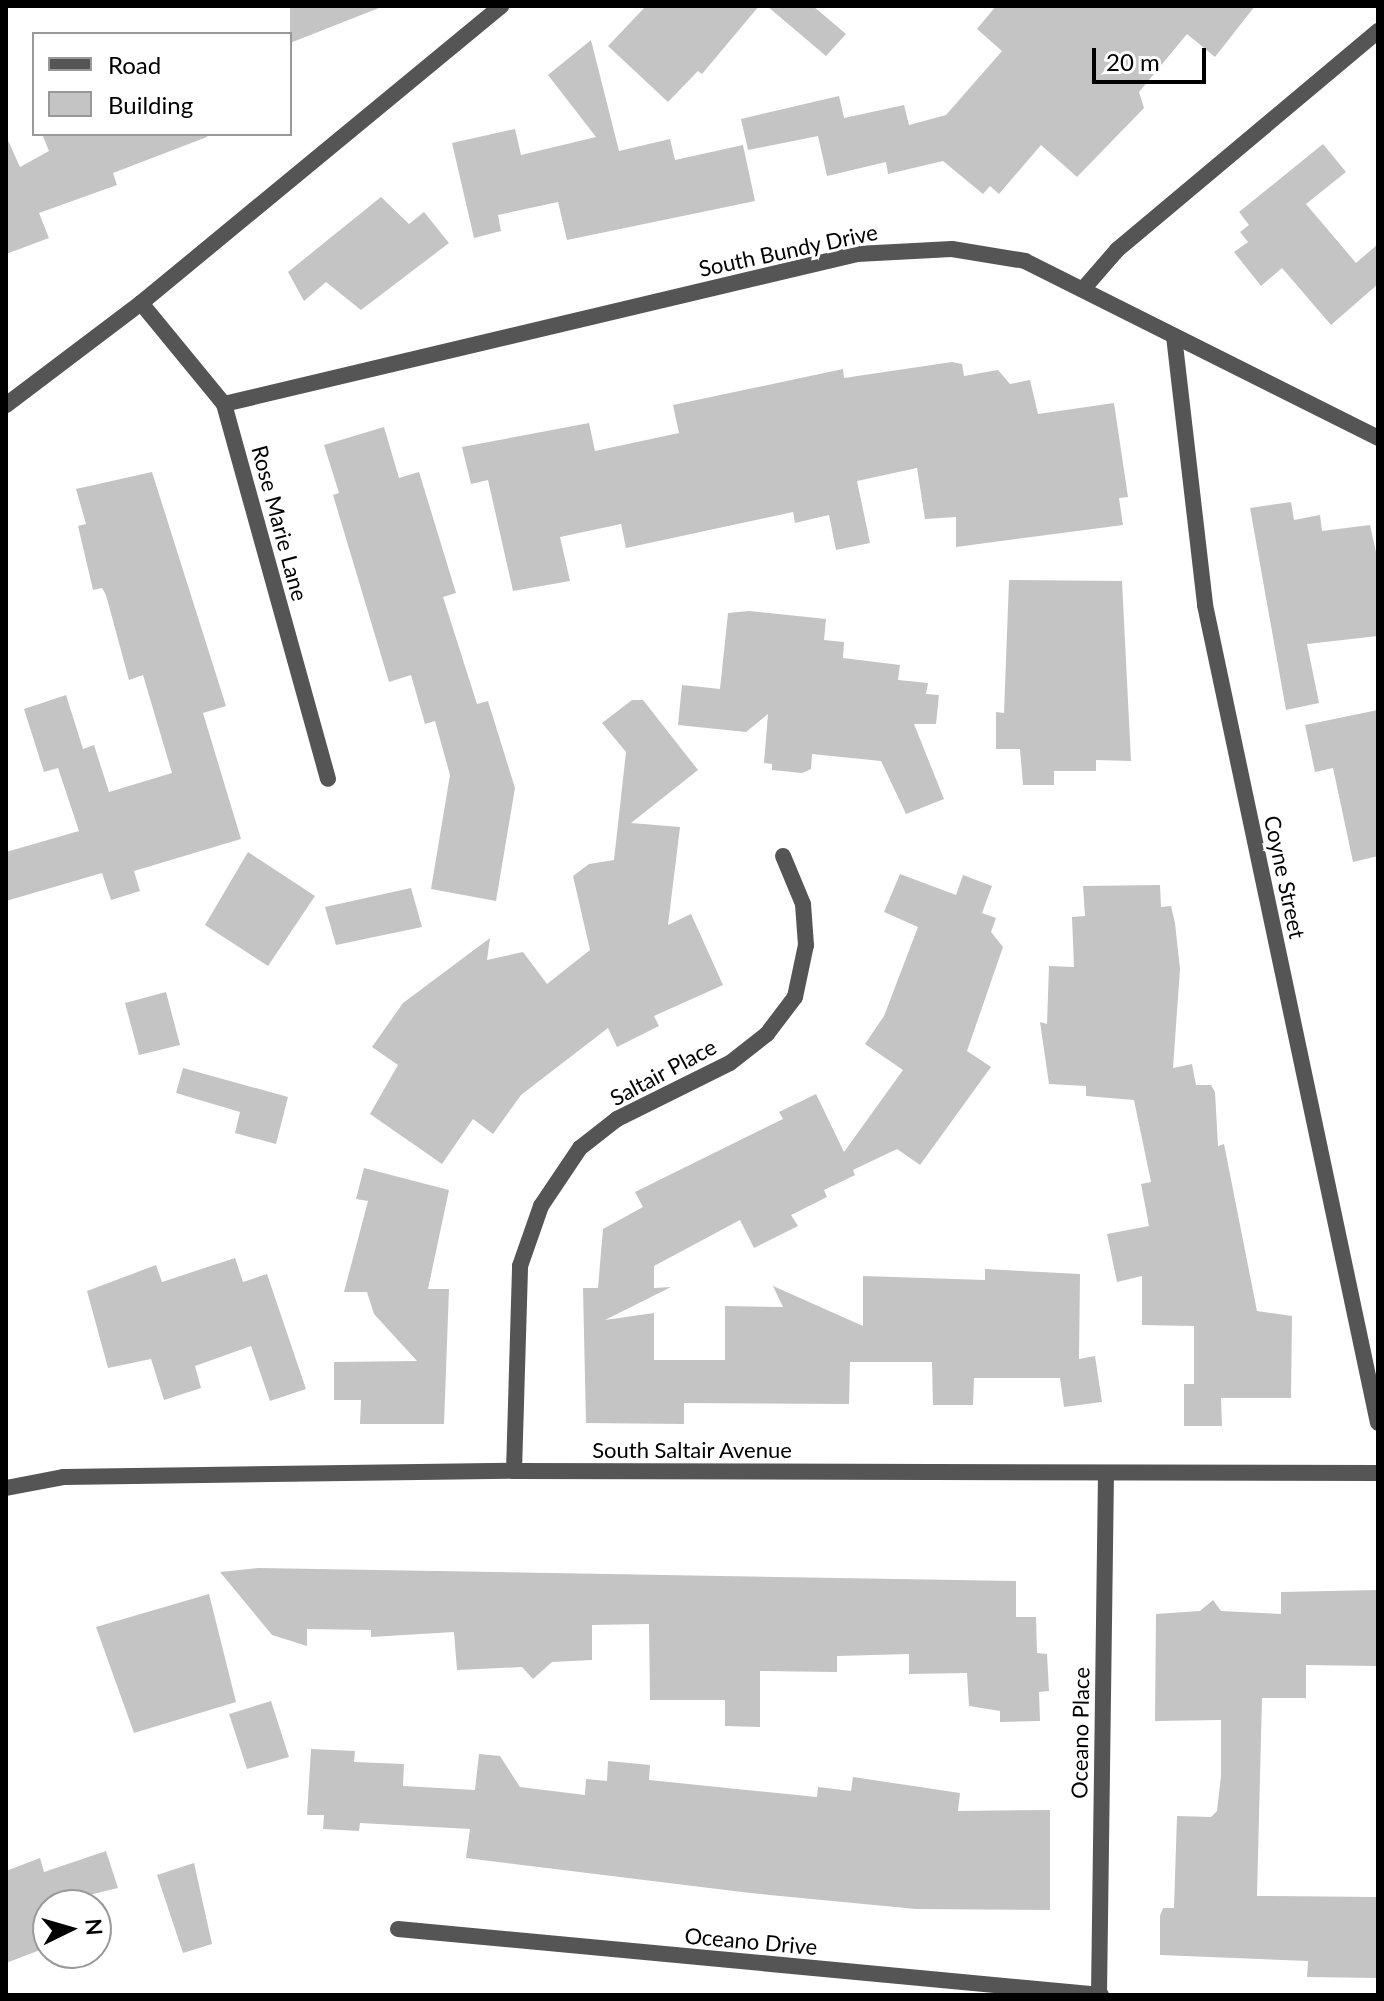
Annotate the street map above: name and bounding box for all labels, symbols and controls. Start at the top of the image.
legend [32,32,292,136]
scale bar [1096,32,1210,82]
text: 20 m [1106,47,1160,76]
text: Road [108,50,161,79]
text: Building [108,90,193,119]
street label: South Bundy Drive [696,218,880,282]
street label: Rose Marie Lane [247,442,313,604]
street label: Coyne Street [1259,813,1311,941]
street label: Saltair Place [605,1033,721,1111]
street label: South Saltair Avenue [592,1437,792,1463]
street label: Oceano Place [1066,1667,1094,1799]
north arrow [32,1889,112,1969]
text: N [80,1917,109,1937]
street label: Oceano Drive [684,1922,818,1960]

